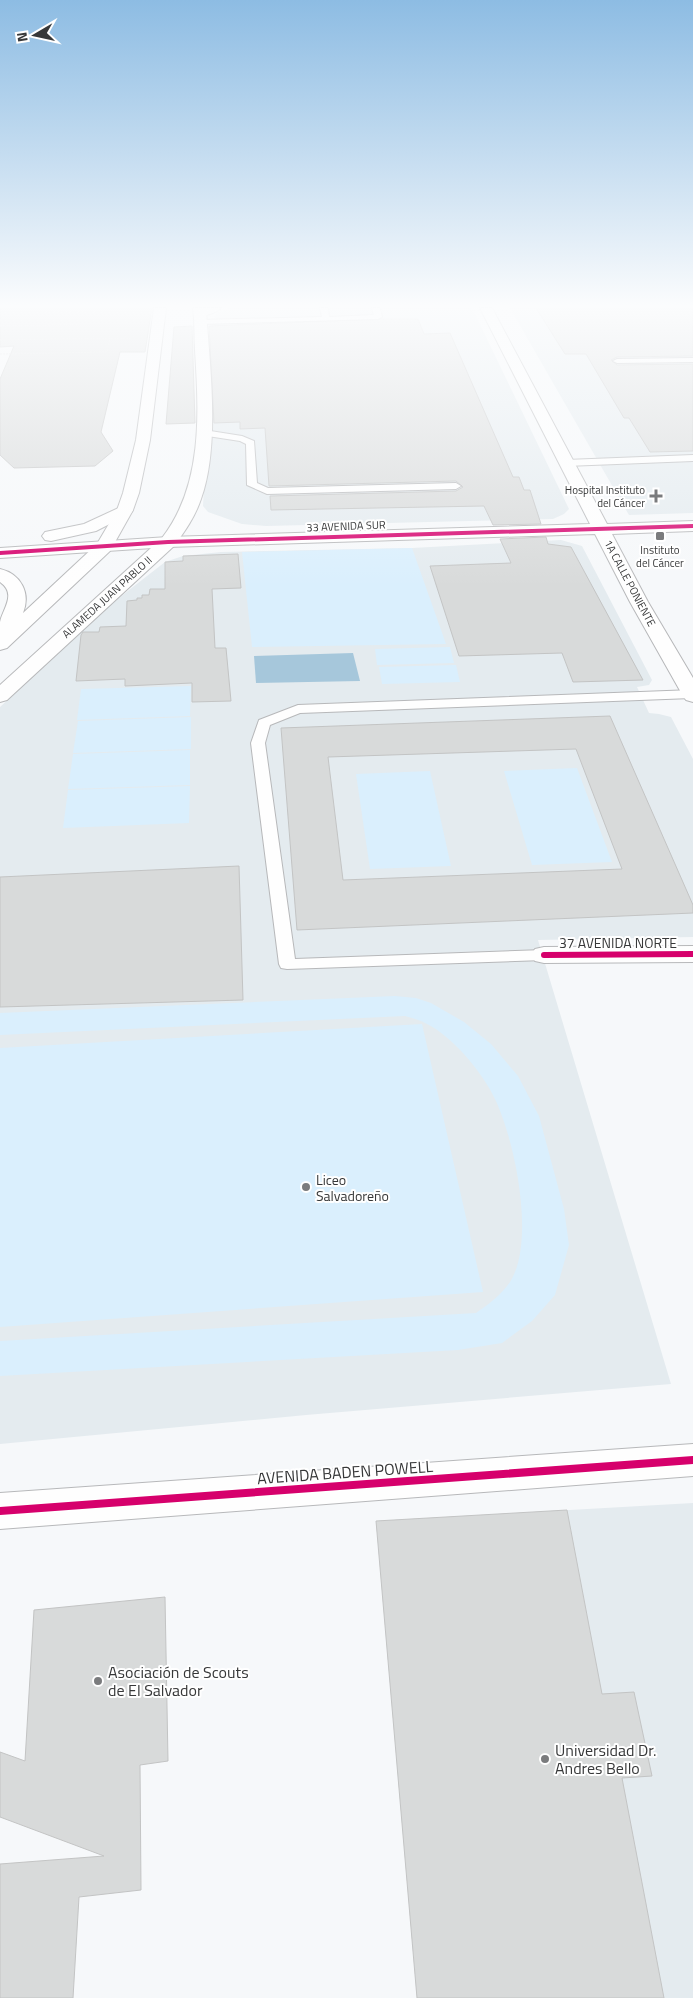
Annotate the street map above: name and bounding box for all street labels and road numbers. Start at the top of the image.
street label: 33 AVENIDA SUR [306,517,386,535]
street label: 1A CALLE PONIENTE [600,537,660,629]
street label: ALAMEDA JUAN PABLO II [59,552,155,642]
street label: 37 AVENIDA NORTE [559,932,677,953]
street label: AVENIDA BADEN POWELL [256,1454,434,1490]

